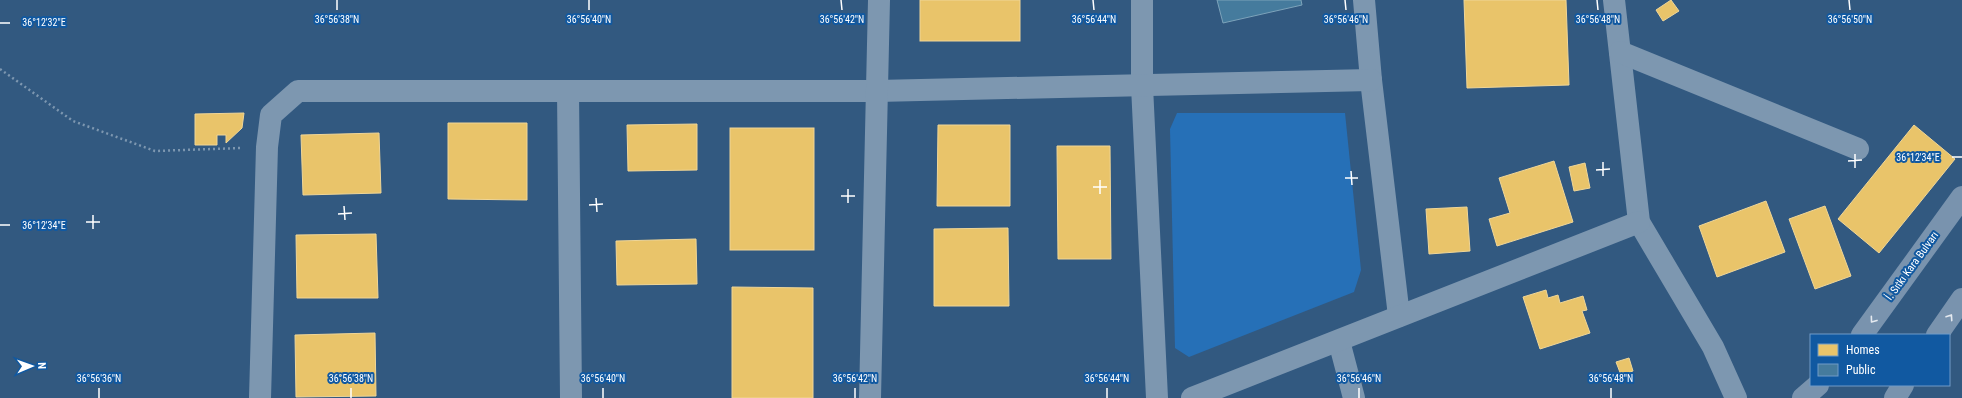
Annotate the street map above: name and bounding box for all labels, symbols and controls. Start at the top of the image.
text: 36°56'38"N [315,14,359,25]
text: 36°56'40"N [567,14,611,25]
text: 36°56'42"N [820,14,864,25]
text: 36°56'44"N [1072,14,1116,25]
text: 36°56'46"N [1324,14,1368,25]
text: 36°56'48"N [1576,14,1620,25]
text: 36°56'50"N [1828,14,1872,25]
text: 36°12'32"E [22,17,66,28]
text: 36°12'34"E [1896,152,1940,163]
text: 36°12'34"E [22,220,66,231]
street label: İ. Sıtkı Kara Bulvarı [1883,229,1941,303]
one-way arrow [1945,314,1953,321]
one-way arrow [1871,315,1878,322]
legend [1810,334,1950,386]
text: Homes [1846,343,1880,357]
north arrow [12,346,52,386]
text: N [35,362,48,370]
text: Public [1846,363,1876,377]
text: 36°56'36"N [77,373,121,384]
text: 36°56'38"N [329,373,373,384]
text: 36°56'40"N [581,373,625,384]
text: 36°56'42"N [833,373,877,384]
text: 36°56'44"N [1085,373,1129,384]
text: 36°56'46"N [1337,373,1381,384]
text: 36°56'48"N [1589,373,1633,384]

